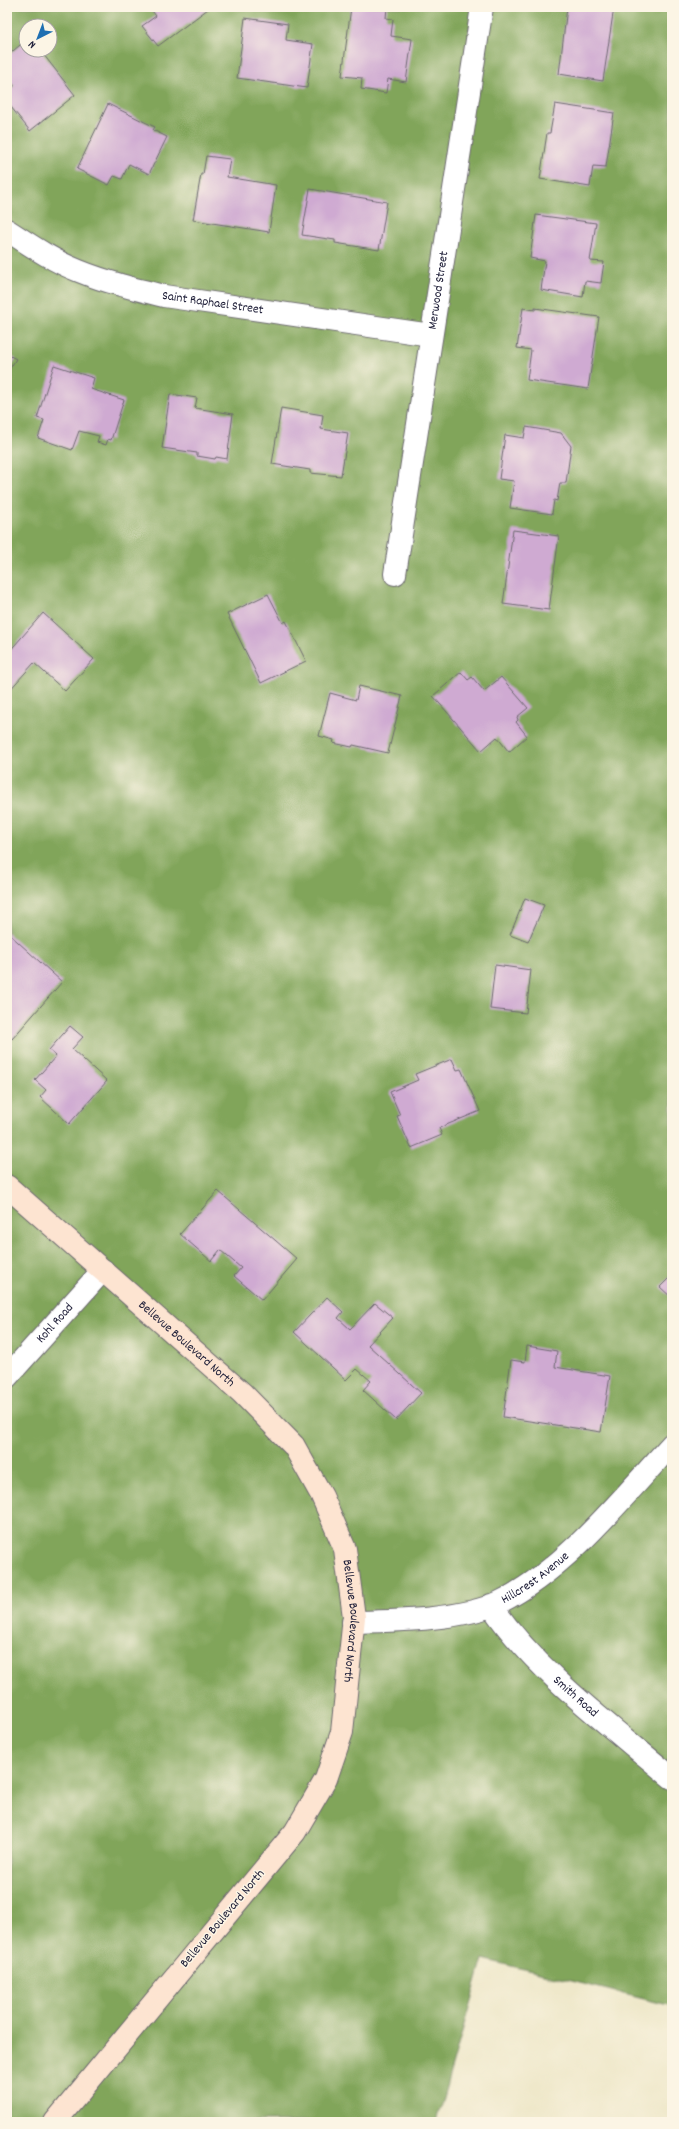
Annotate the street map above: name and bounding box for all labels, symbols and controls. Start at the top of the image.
north arrow [18,18,58,58]
text: N [25,36,40,52]
street label: Merwood Street [423,250,454,331]
street label: Saint Raphael Street [161,286,265,320]
street label: Bellevue Boulevard North [134,1296,239,1392]
street label: Kohl Road [32,1299,78,1348]
street label: Hillcrest Avenue [498,1547,574,1609]
street label: Bellevue Boulevard North [337,1558,364,1683]
street label: Smith Road [548,1671,602,1722]
street label: Bellevue Boulevard North [176,1866,270,1972]

